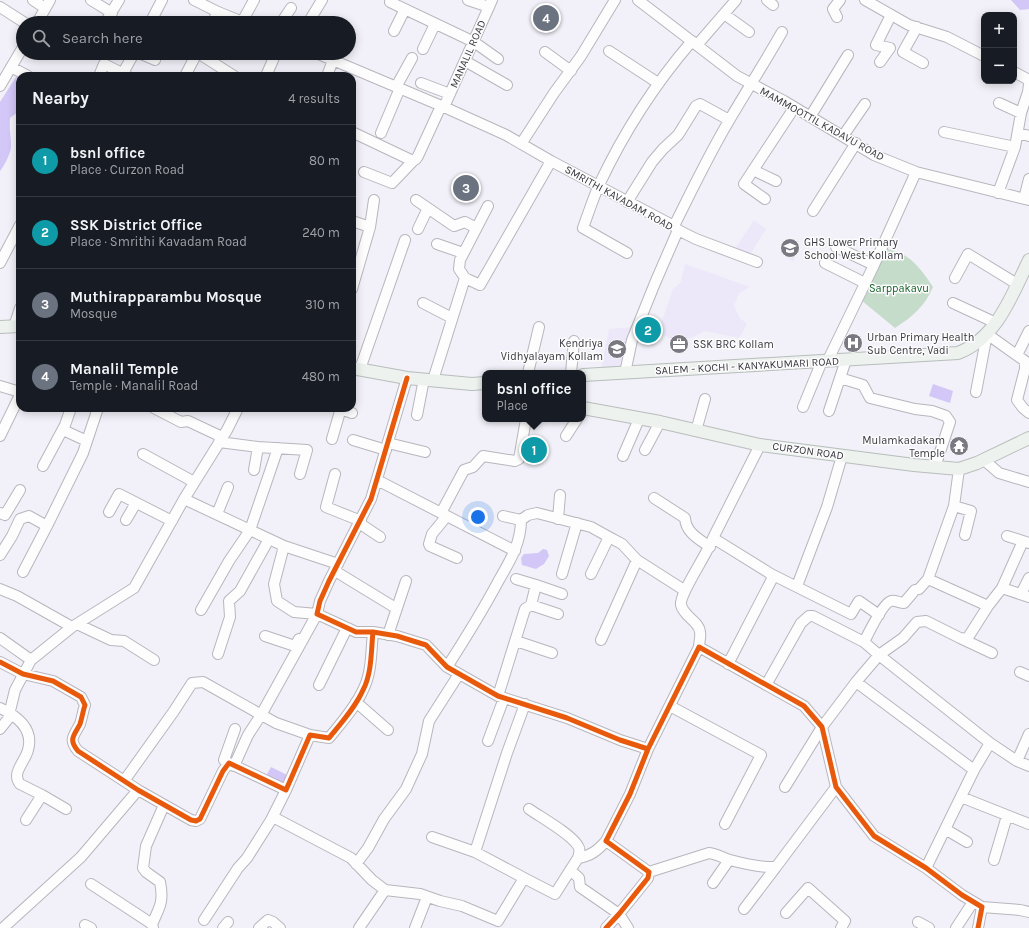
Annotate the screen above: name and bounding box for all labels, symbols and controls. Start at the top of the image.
pin: 4 [533,3,559,33]
map controls [981,12,1017,84]
button: + [981,12,1017,48]
search box [16,16,356,60]
street label: MANALIL ROAD [447,18,489,90]
icon: search [30,27,52,49]
text: Search here [62,29,143,47]
button: − [981,48,1017,84]
street label: MAMMOOTTIL KADAVU ROAD [758,84,886,164]
text: Nearby [32,88,89,108]
text: 4 results [288,91,340,106]
text: bsnl office [70,144,145,162]
text: 1 [43,153,47,168]
text: 80 m [309,153,340,168]
text: Place · Curzon Road [70,162,185,177]
street label: SMRITHI KAVADAM ROAD [562,163,676,233]
pin: 3 [453,173,479,203]
text: SSK District Office [70,216,202,234]
text: 2 [41,225,49,240]
text: 240 m [302,225,340,240]
text: Place · Smrithi Kavadam Road [70,234,247,249]
place label: GHS Lower Primary School West Kollam [804,236,904,262]
school or university icon: GHS Lower Primary School West Kollam [779,237,801,259]
park label: Sarppakavu [869,282,929,295]
text: Muthirapparambu Mosque [70,288,262,306]
text: 3 [41,297,49,312]
text: 310 m [305,297,340,312]
text: Mosque [70,306,117,321]
pin: 2 [635,315,661,345]
place label: Urban Primary Health Sub Centre, Vadi [867,331,974,357]
hospital icon: Urban Primary Health Sub Centre, Vadi [842,332,864,354]
office icon: SSK BRC Kollam [668,333,690,355]
place label: Kendriya Vidhyalayam Kollam [501,337,603,363]
school or university icon: Kendriya Vidhyalayam Kollam [606,338,628,360]
place label: SSK BRC Kollam [693,338,774,351]
street label: SALEM - KOCHI - KANYAKUMARI ROAD [655,355,839,377]
text: Manalil Temple [70,360,178,378]
text: 4 [41,369,49,384]
text: 480 m [302,369,340,384]
popup [482,370,586,422]
text: Temple · Manalil Road [70,378,198,393]
text: bsnl office [496,380,572,398]
text: Place [496,398,528,413]
place label: Mulamkadakam Temple [862,434,945,460]
pin: 1 [521,435,547,465]
temple icon: Mulamkadakam Temple [948,435,970,457]
street label: CURZON ROAD [772,440,844,462]
your location [468,507,488,527]

